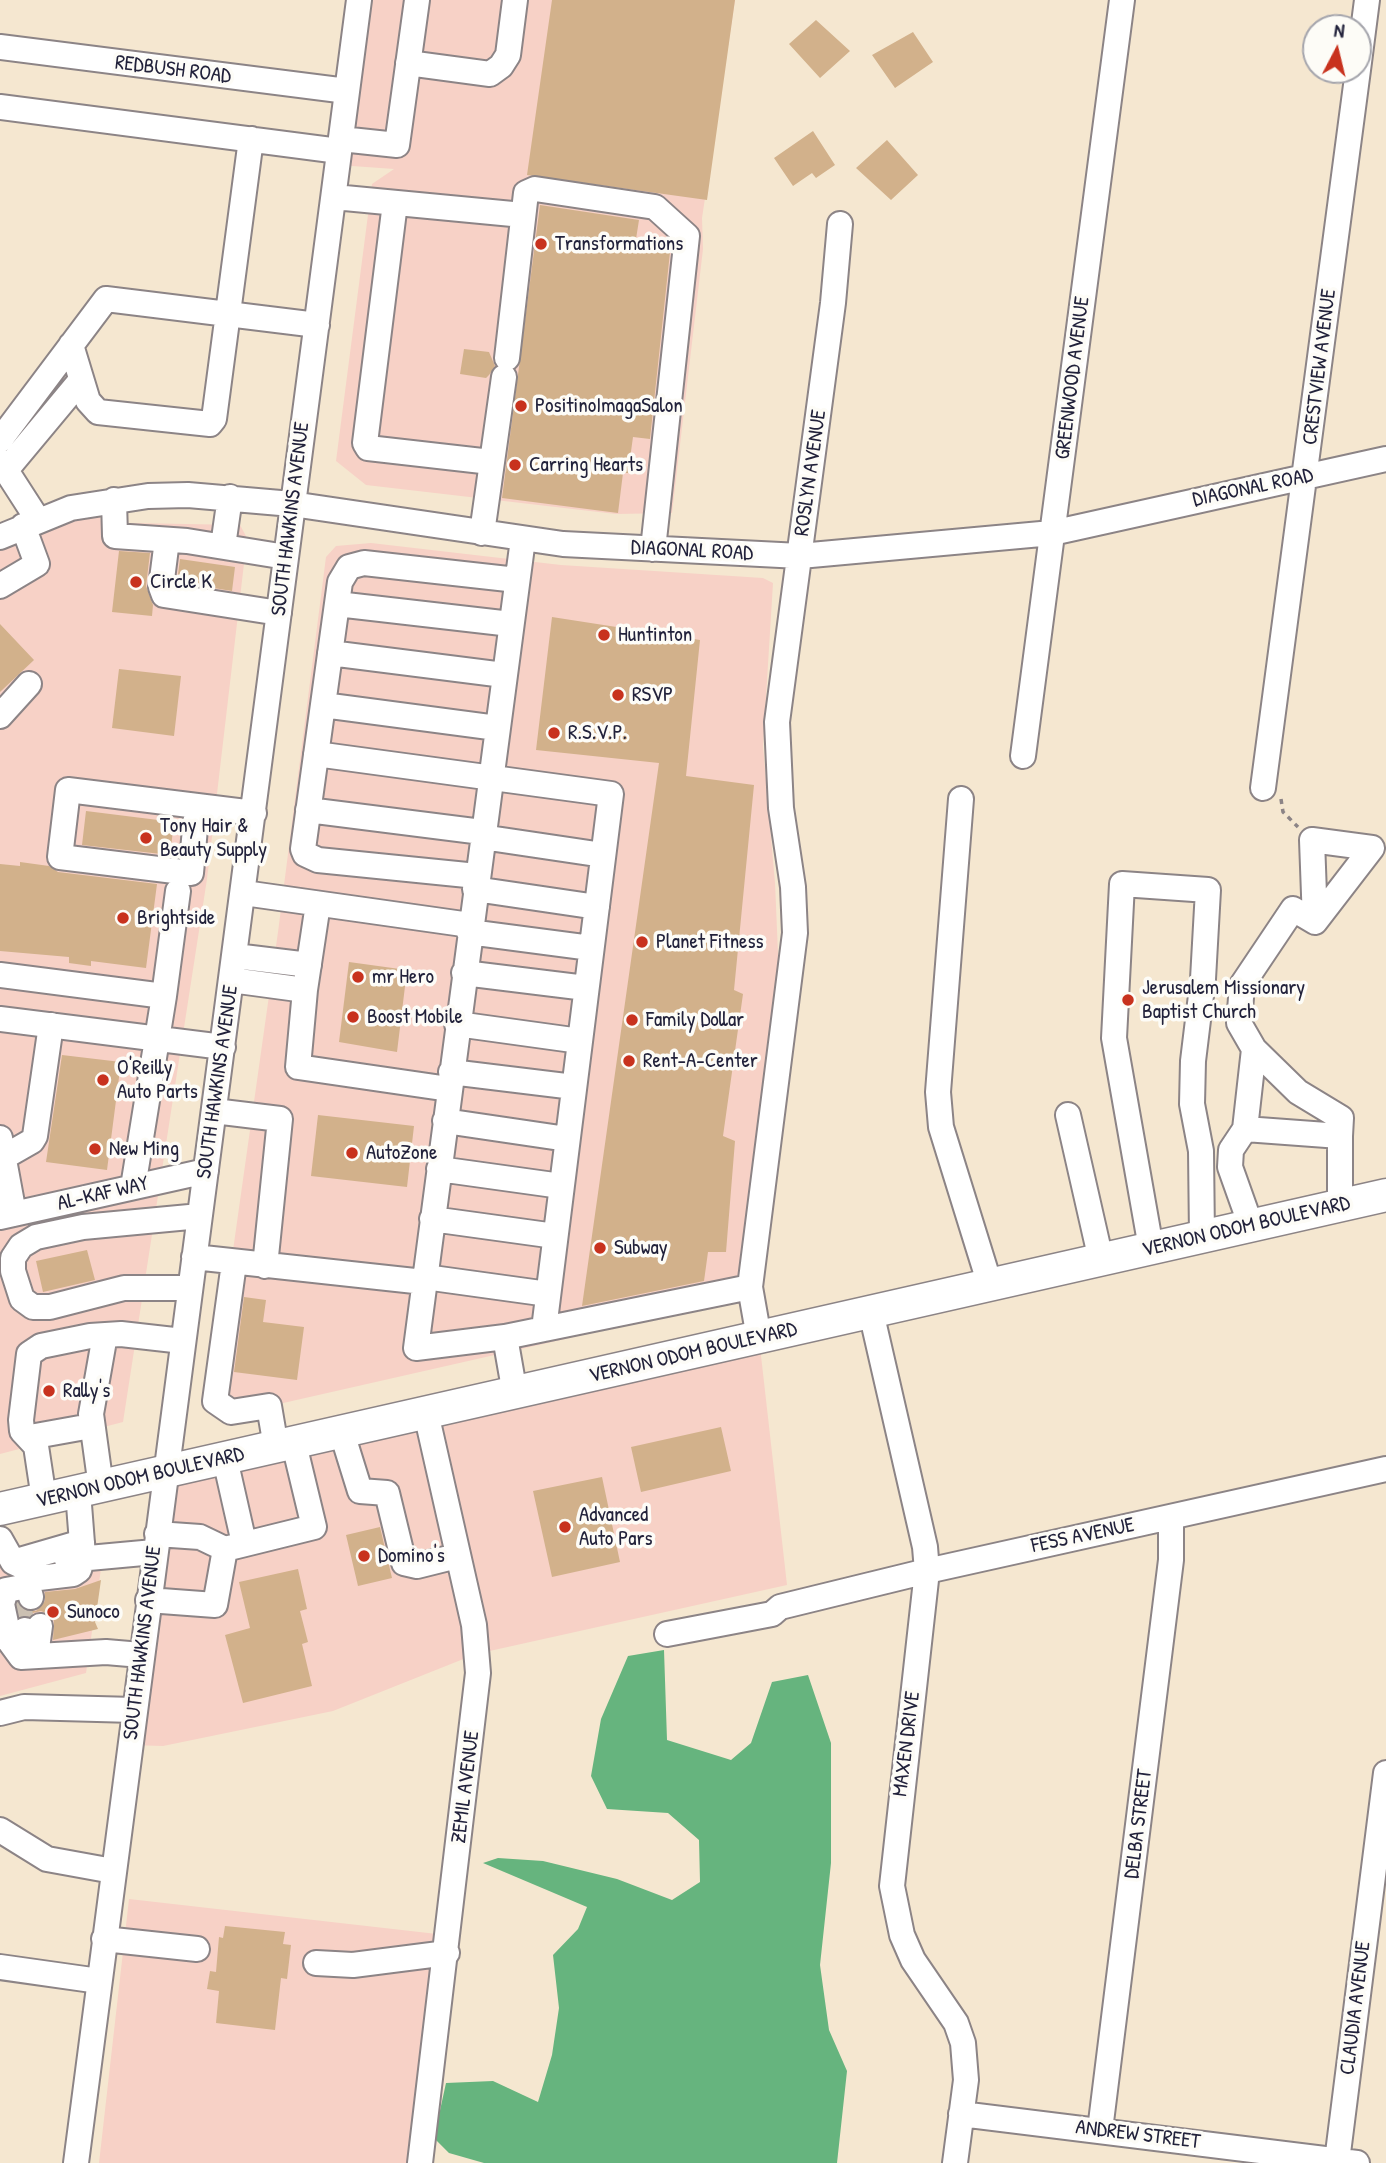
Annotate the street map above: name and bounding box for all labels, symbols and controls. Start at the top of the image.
north arrow [1302,14,1372,84]
text: N [1333,17,1346,44]
street label: REDBUSH ROAD [114,50,232,90]
place label: Transformations [555,231,683,257]
marker: Transformations [533,236,549,252]
street label: CRESTVIEW AVENUE [1298,288,1342,446]
street label: GREENWOOD AVENUE [1051,295,1095,461]
place label: PositinoImagaSalon [535,393,683,419]
marker: PositinoImagaSalon [513,398,529,414]
street label: ROSLYN AVENUE [790,408,832,538]
street label: SOUTH HAWKINS AVENUE [267,421,315,617]
place label: Carring Hearts [529,452,643,478]
marker: Carring Hearts [507,457,523,473]
street label: DIAGONAL ROAD [1191,463,1315,513]
street label: DIAGONAL ROAD [630,535,754,567]
place label: Circle K [150,569,212,595]
marker: Circle K [128,574,144,590]
place label: Huntinton [618,622,692,648]
marker: Huntinton [596,627,612,643]
place label: RSVP [632,682,673,708]
marker: RSVP [610,687,626,703]
place label: R.S.V.P. [568,720,627,746]
marker: R.S.V.P. [546,725,562,741]
place label: Tony Hair & Beauty Supply [160,813,267,863]
marker: Tony Hair & Beauty Supply [138,830,154,846]
place label: Brightside [137,905,215,931]
marker: Brightside [115,910,131,926]
place label: Planet Fitness [656,929,764,955]
marker: Planet Fitness [634,934,650,950]
place label: mr Hero [372,964,434,990]
marker: mr Hero [350,969,366,985]
place label: Jerusalem Missionary Baptist Church [1142,975,1305,1025]
street label: SOUTH HAWKINS AVENUE [192,984,244,1180]
marker: Jerusalem Missionary Baptist Church [1120,992,1136,1008]
place label: Boost Mobile [367,1004,463,1030]
place label: Family Dollar [646,1007,744,1033]
marker: Boost Mobile [345,1009,361,1025]
marker: Family Dollar [624,1012,640,1028]
place label: Rent-A-Center [643,1048,758,1074]
marker: Rent-A-Center [621,1053,637,1069]
place label: O'Reilly Auto Parts [117,1055,198,1105]
marker: O'Reilly Auto Parts [95,1072,111,1088]
place label: New Ming [109,1136,179,1162]
place label: AutoZone [366,1140,437,1166]
marker: New Ming [87,1141,103,1157]
marker: AutoZone [344,1145,360,1161]
street label: AL-KAF WAY [55,1171,151,1217]
street label: VERNON ODOM BOULEVARD [1140,1191,1352,1263]
place label: Subway [614,1235,668,1261]
marker: Subway [592,1240,608,1256]
street label: VERNON ODOM BOULEVARD [587,1317,799,1389]
place label: Rally's [63,1378,110,1404]
marker: Rally's [41,1383,57,1399]
street label: VERNON ODOM BOULEVARD [34,1442,246,1514]
place label: Advanced Auto Pars [579,1502,653,1552]
street label: FESS AVENUE [1029,1513,1137,1559]
marker: Advanced Auto Pars [557,1519,573,1535]
place label: Domino's [378,1543,445,1569]
street label: SOUTH HAWKINS AVENUE [119,1545,167,1741]
marker: Domino's [356,1548,372,1564]
place label: Sunoco [67,1599,120,1625]
marker: Sunoco [45,1604,61,1620]
street label: MAXEN DRIVE [888,1690,926,1798]
street label: ZEMIL AVENUE [447,1729,485,1845]
street label: DELBA STREET [1120,1768,1158,1880]
street label: CLAUDIA AVENUE [1335,1940,1377,2076]
street label: ANDREW STREET [1074,2115,1202,2155]

